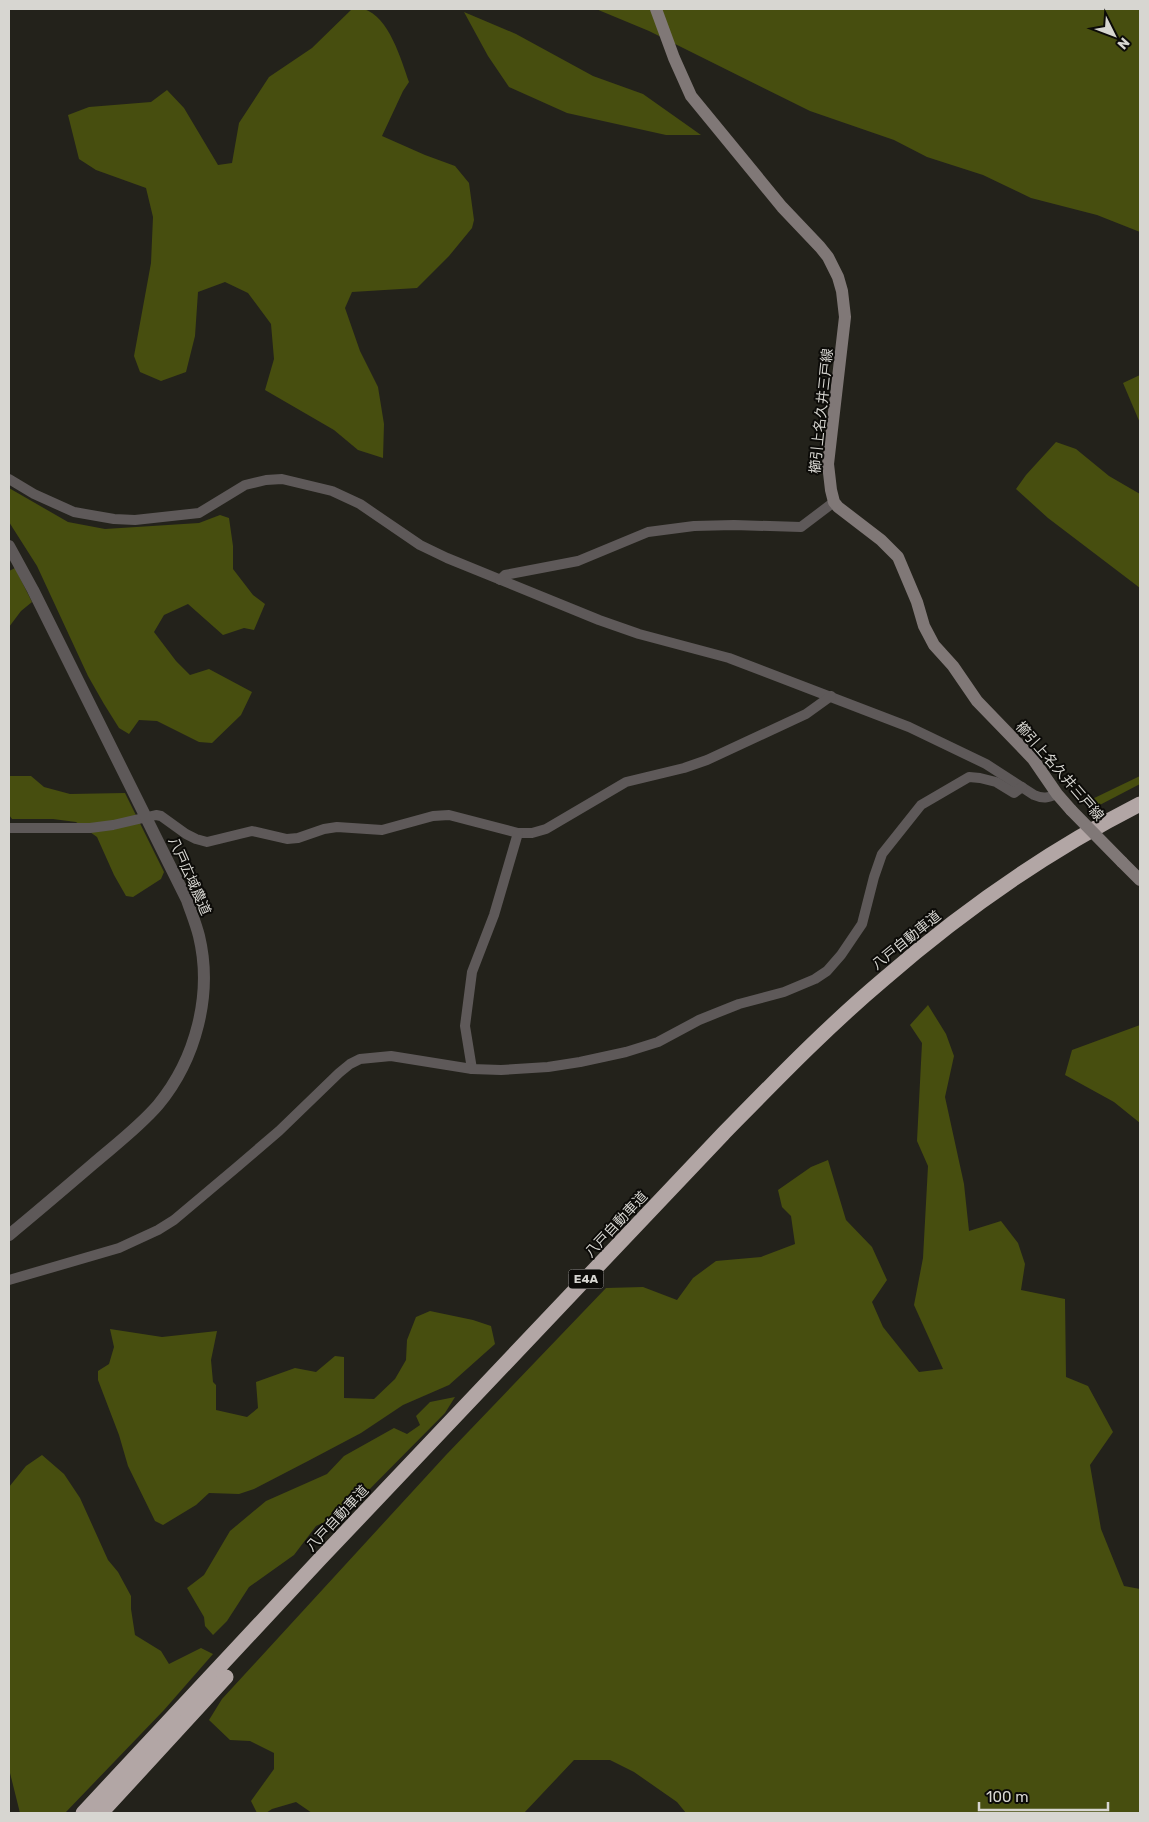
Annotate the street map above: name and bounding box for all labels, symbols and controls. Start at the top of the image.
north arrow [1089,10,1139,60]
text: N [1114,34,1133,53]
street label: 櫛引上名久井三戸線 [806,348,837,475]
street label: 櫛引上名久井三戸線 [1012,718,1107,824]
street label: 八戸広域農道 [165,834,214,918]
street label: 八戸自動車道 [868,907,944,973]
street label: 八戸自動車道 [582,1188,651,1261]
road number: E4A [568,1270,604,1288]
street label: 八戸自動車道 [303,1482,372,1555]
scale bar [979,1780,1108,1812]
text: 100 m [986,1788,1028,1806]

